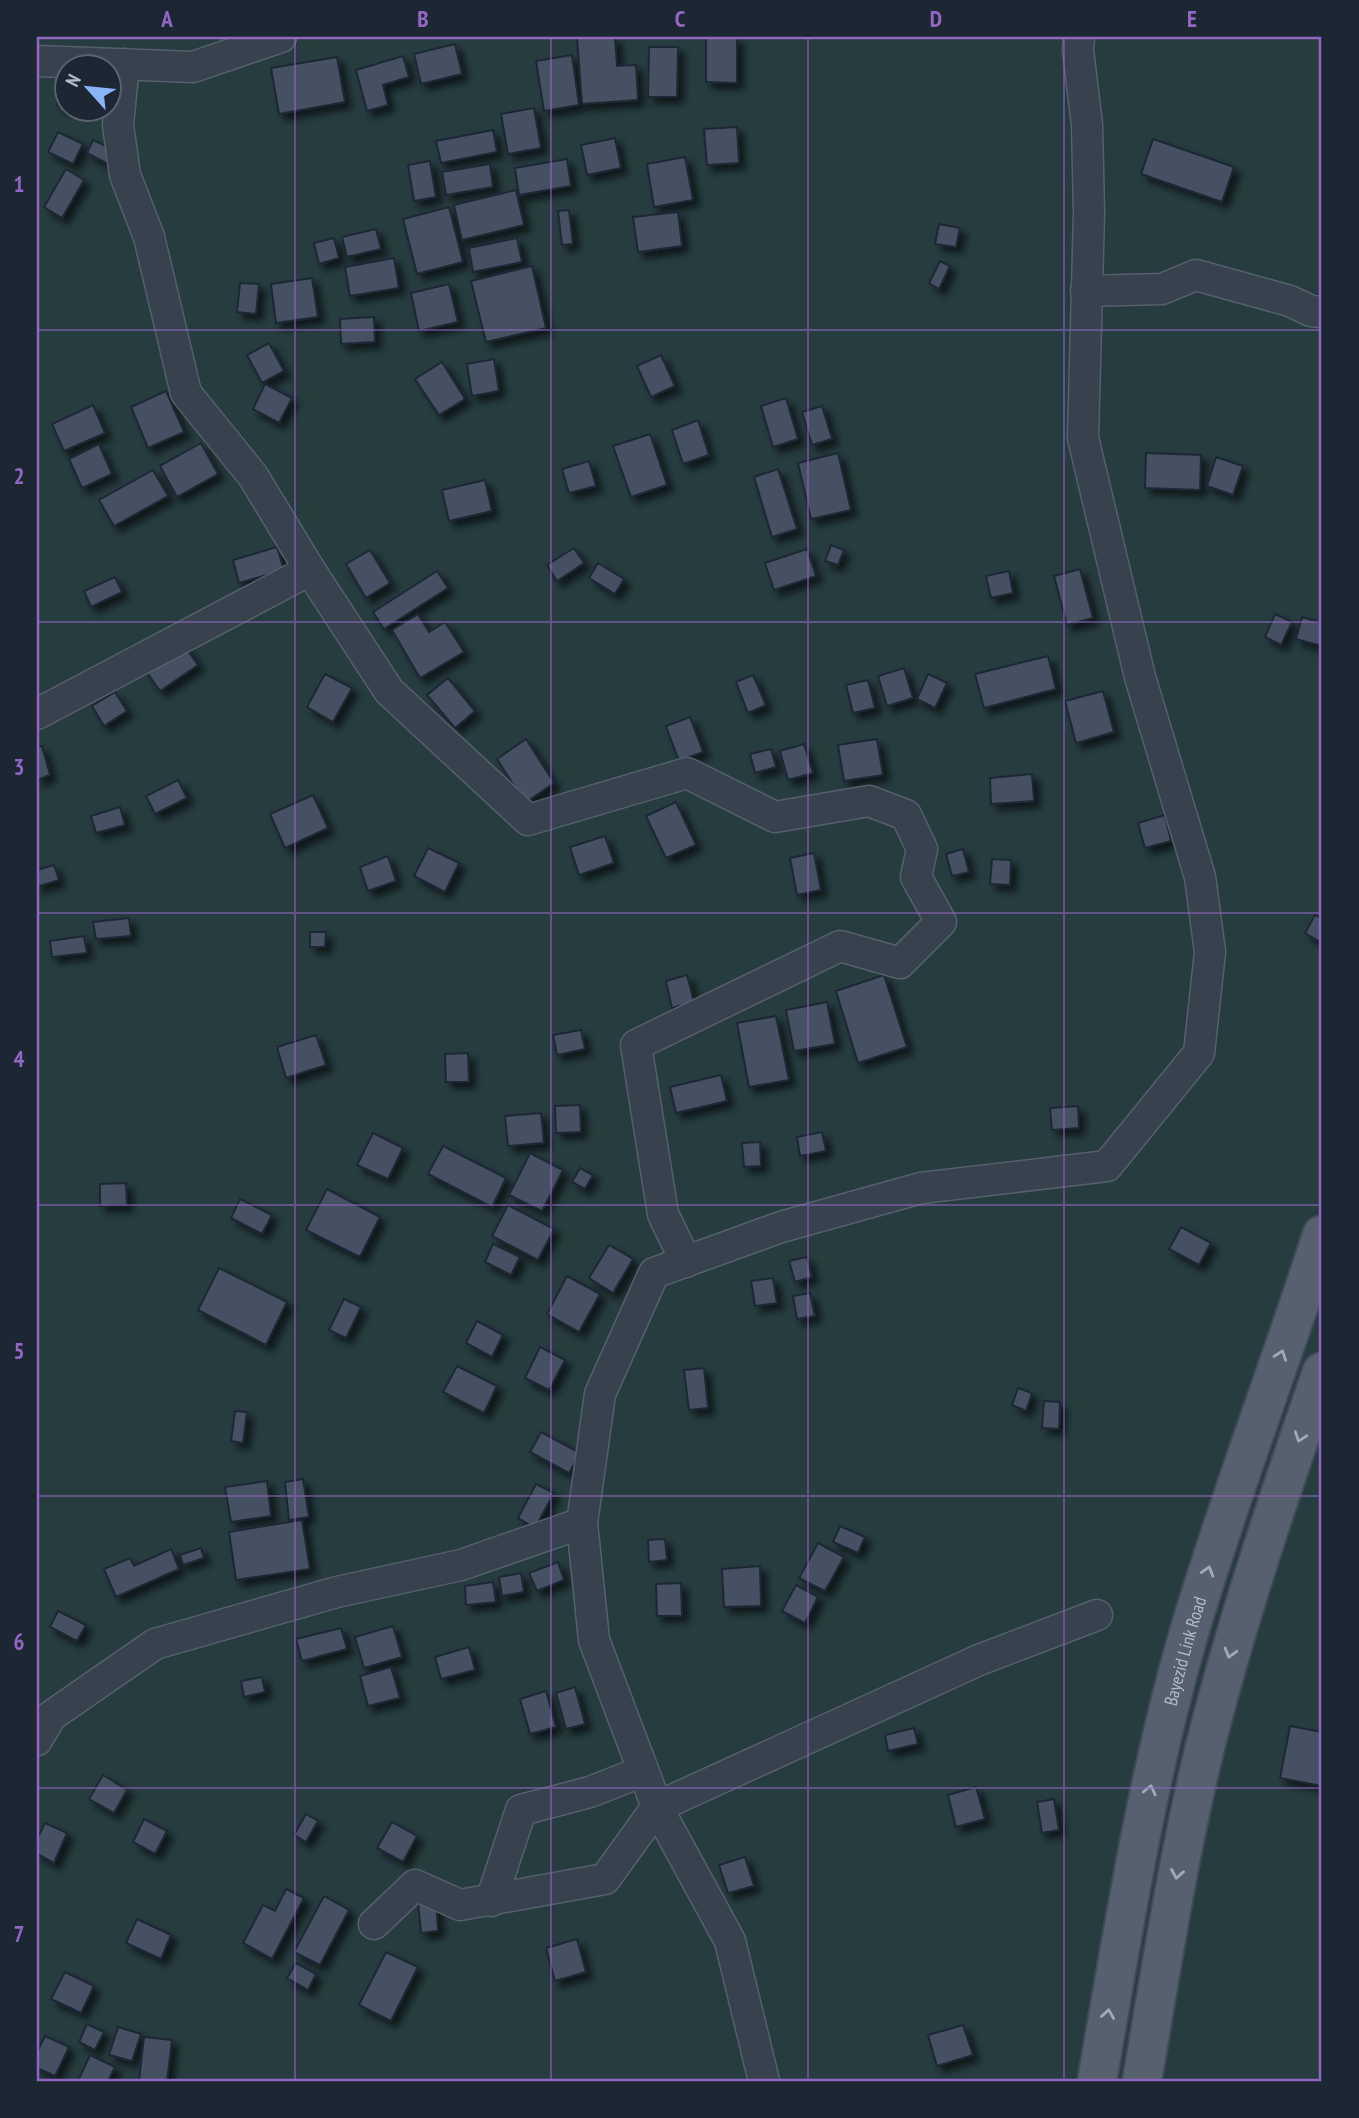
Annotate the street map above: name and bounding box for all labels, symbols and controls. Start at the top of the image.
text: A [160,4,173,33]
text: B [417,4,429,33]
text: C [675,4,686,33]
text: D [930,4,942,33]
text: E [1187,4,1197,33]
north arrow [52,52,122,122]
text: N [60,70,86,90]
text: 1 [14,169,25,198]
text: 2 [14,461,25,490]
text: 3 [14,752,25,781]
text: 4 [14,1044,25,1073]
text: 5 [14,1336,25,1365]
one-way arrow [1273,1350,1287,1362]
one-way arrow [1294,1430,1308,1442]
one-way arrow [1200,1565,1215,1577]
street label: Bayezid Link Road [1158,1594,1211,1708]
text: 6 [14,1627,25,1656]
one-way arrow [1224,1647,1238,1659]
one-way arrow [1141,1784,1156,1796]
one-way arrow [1170,1868,1185,1880]
text: 7 [14,1919,25,1948]
one-way arrow [1100,2008,1115,2020]

